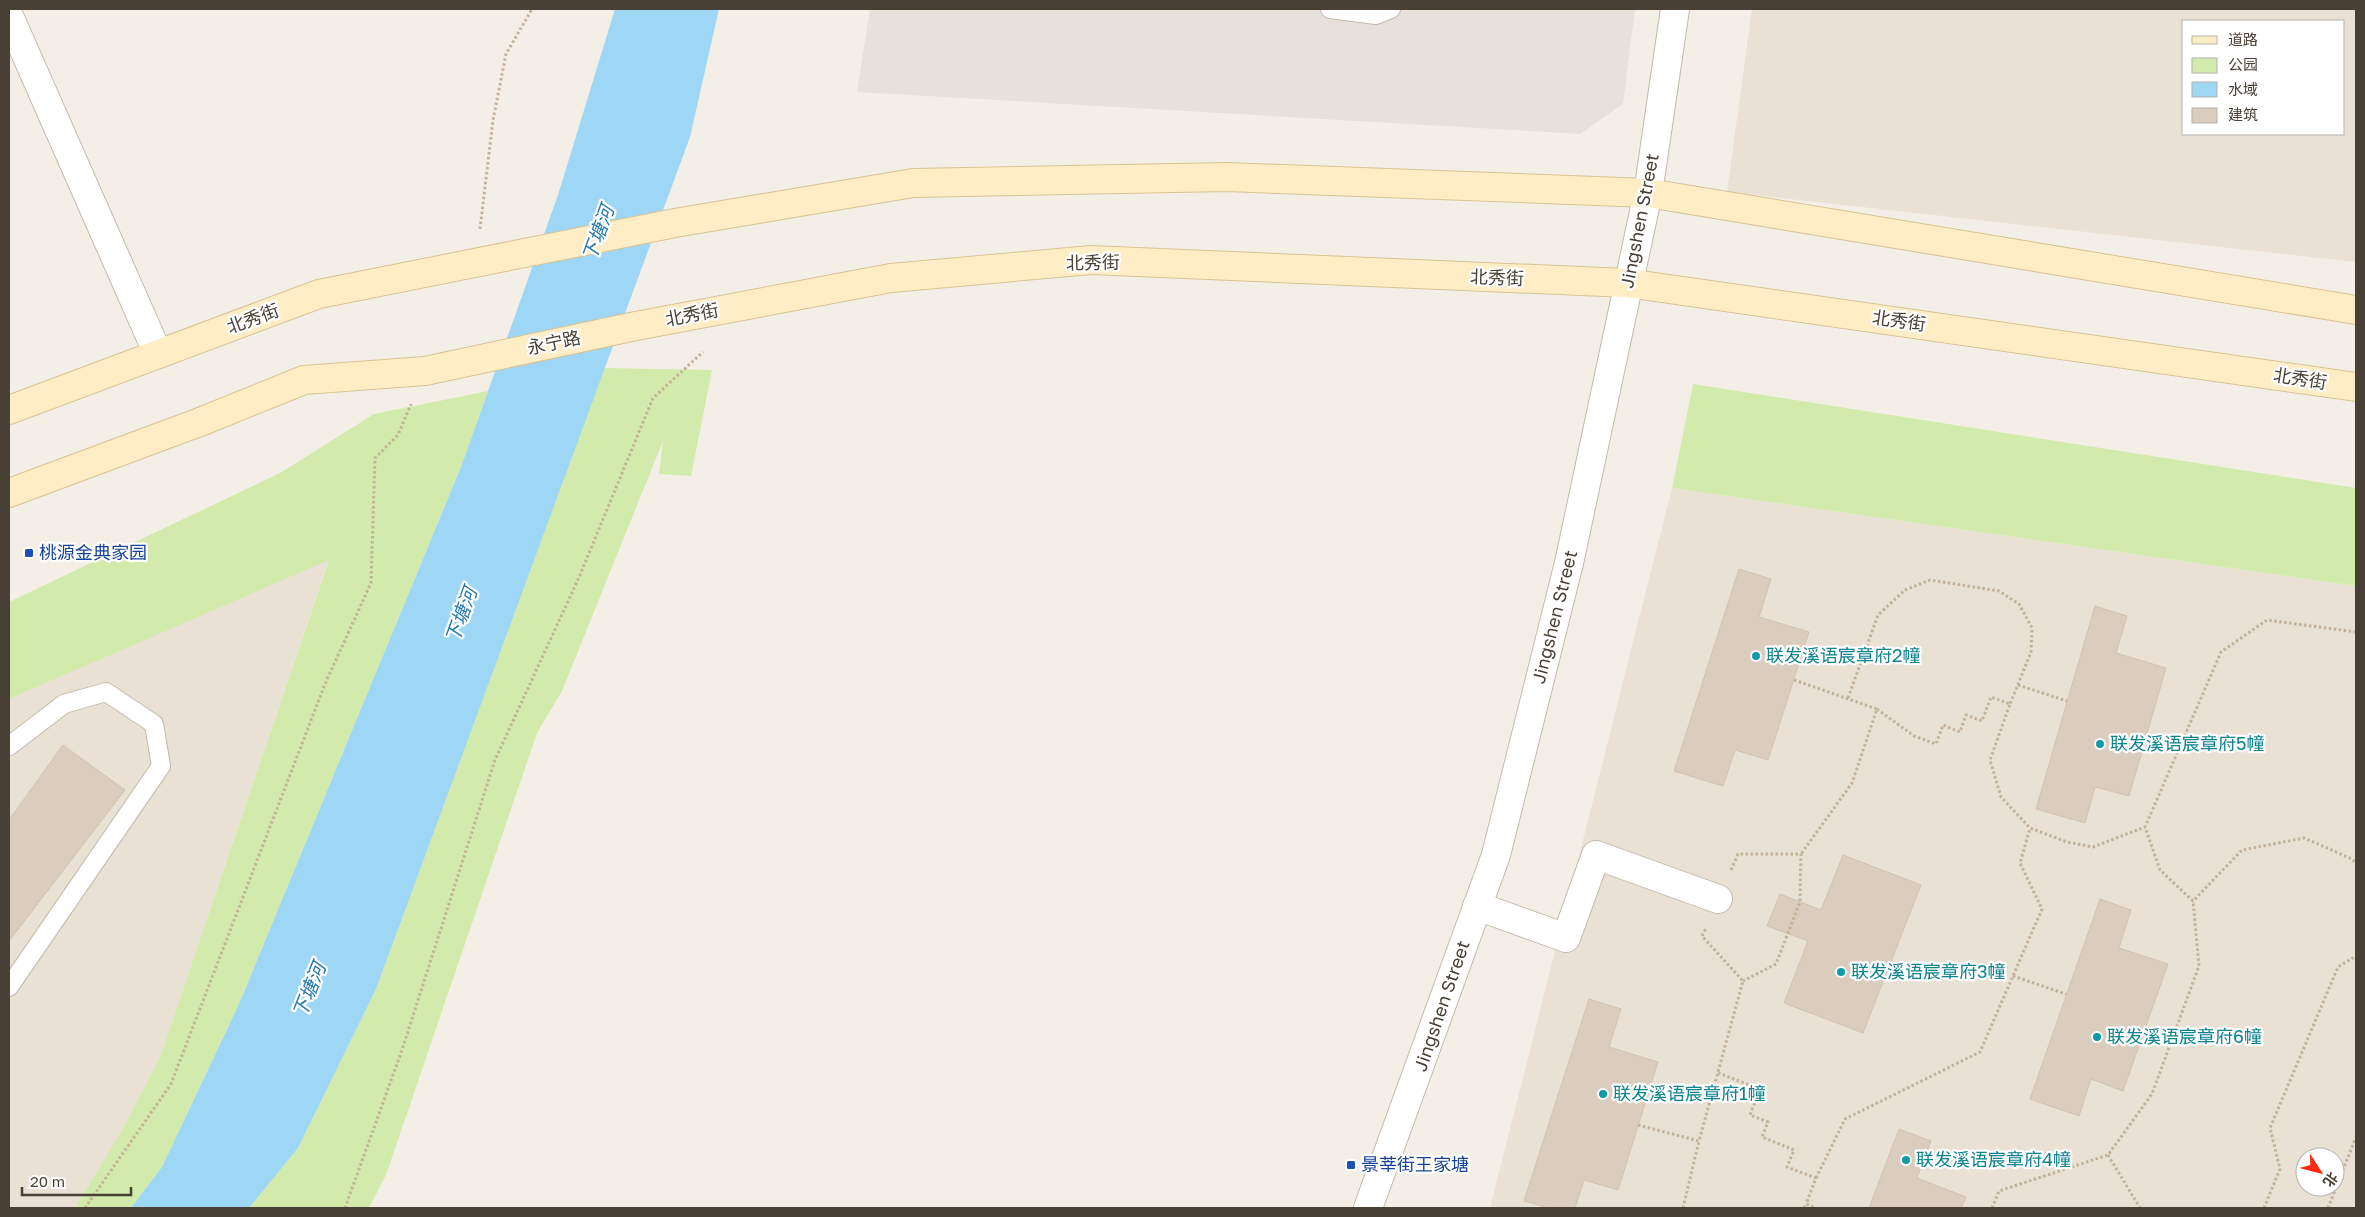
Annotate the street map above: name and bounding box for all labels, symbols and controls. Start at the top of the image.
legend [2182,20,2345,135]
text: 道路 [2228,30,2258,48]
text: 公园 [2228,55,2258,73]
text: 水域 [2228,80,2258,98]
text: 建筑 [2228,105,2258,123]
street label: Jingshen Street [1615,152,1663,290]
water label: 下塘河 [577,198,619,264]
street label: 北秀街 [1066,251,1120,273]
street label: 北秀街 [1470,265,1524,289]
street label: 北秀街 [224,298,282,338]
street label: 北秀街 [663,298,720,330]
street label: 北秀街 [1871,305,1927,335]
street label: 永宁路 [525,326,582,358]
street label: 北秀街 [2272,363,2329,393]
place label: 桃源金典家园 [39,541,147,563]
marker: 桃源金典家园 [23,547,35,559]
street label: Jingshen Street [1527,548,1581,686]
water label: 下塘河 [440,580,482,646]
place label: 联发溪语宸章府2幢 [1766,644,1920,666]
marker: 联发溪语宸章府2幢 [1750,650,1762,662]
place label: 联发溪语宸章府5幢 [2110,732,2264,754]
marker: 联发溪语宸章府5幢 [2094,738,2106,750]
street label: Jingshen Street [1408,937,1474,1074]
water label: 下塘河 [287,955,331,1021]
place label: 联发溪语宸章府3幢 [1851,960,2006,982]
marker: 联发溪语宸章府3幢 [1835,966,1847,978]
place label: 联发溪语宸章府6幢 [2107,1025,2262,1047]
marker: 联发溪语宸章府6幢 [2091,1031,2103,1043]
place label: 联发溪语宸章府1幢 [1613,1082,1766,1104]
marker: 联发溪语宸章府1幢 [1597,1088,1609,1100]
north arrow [2295,1147,2345,1197]
place label: 联发溪语宸章府4幢 [1916,1148,2071,1170]
place label: 景莘街王家塘 [1361,1153,1469,1175]
marker: 联发溪语宸章府4幢 [1900,1154,1912,1166]
marker: 景莘街王家塘 [1345,1159,1357,1171]
scale bar [22,1164,131,1196]
text: 北 [2320,1169,2342,1191]
text: 20 m [30,1172,65,1190]

